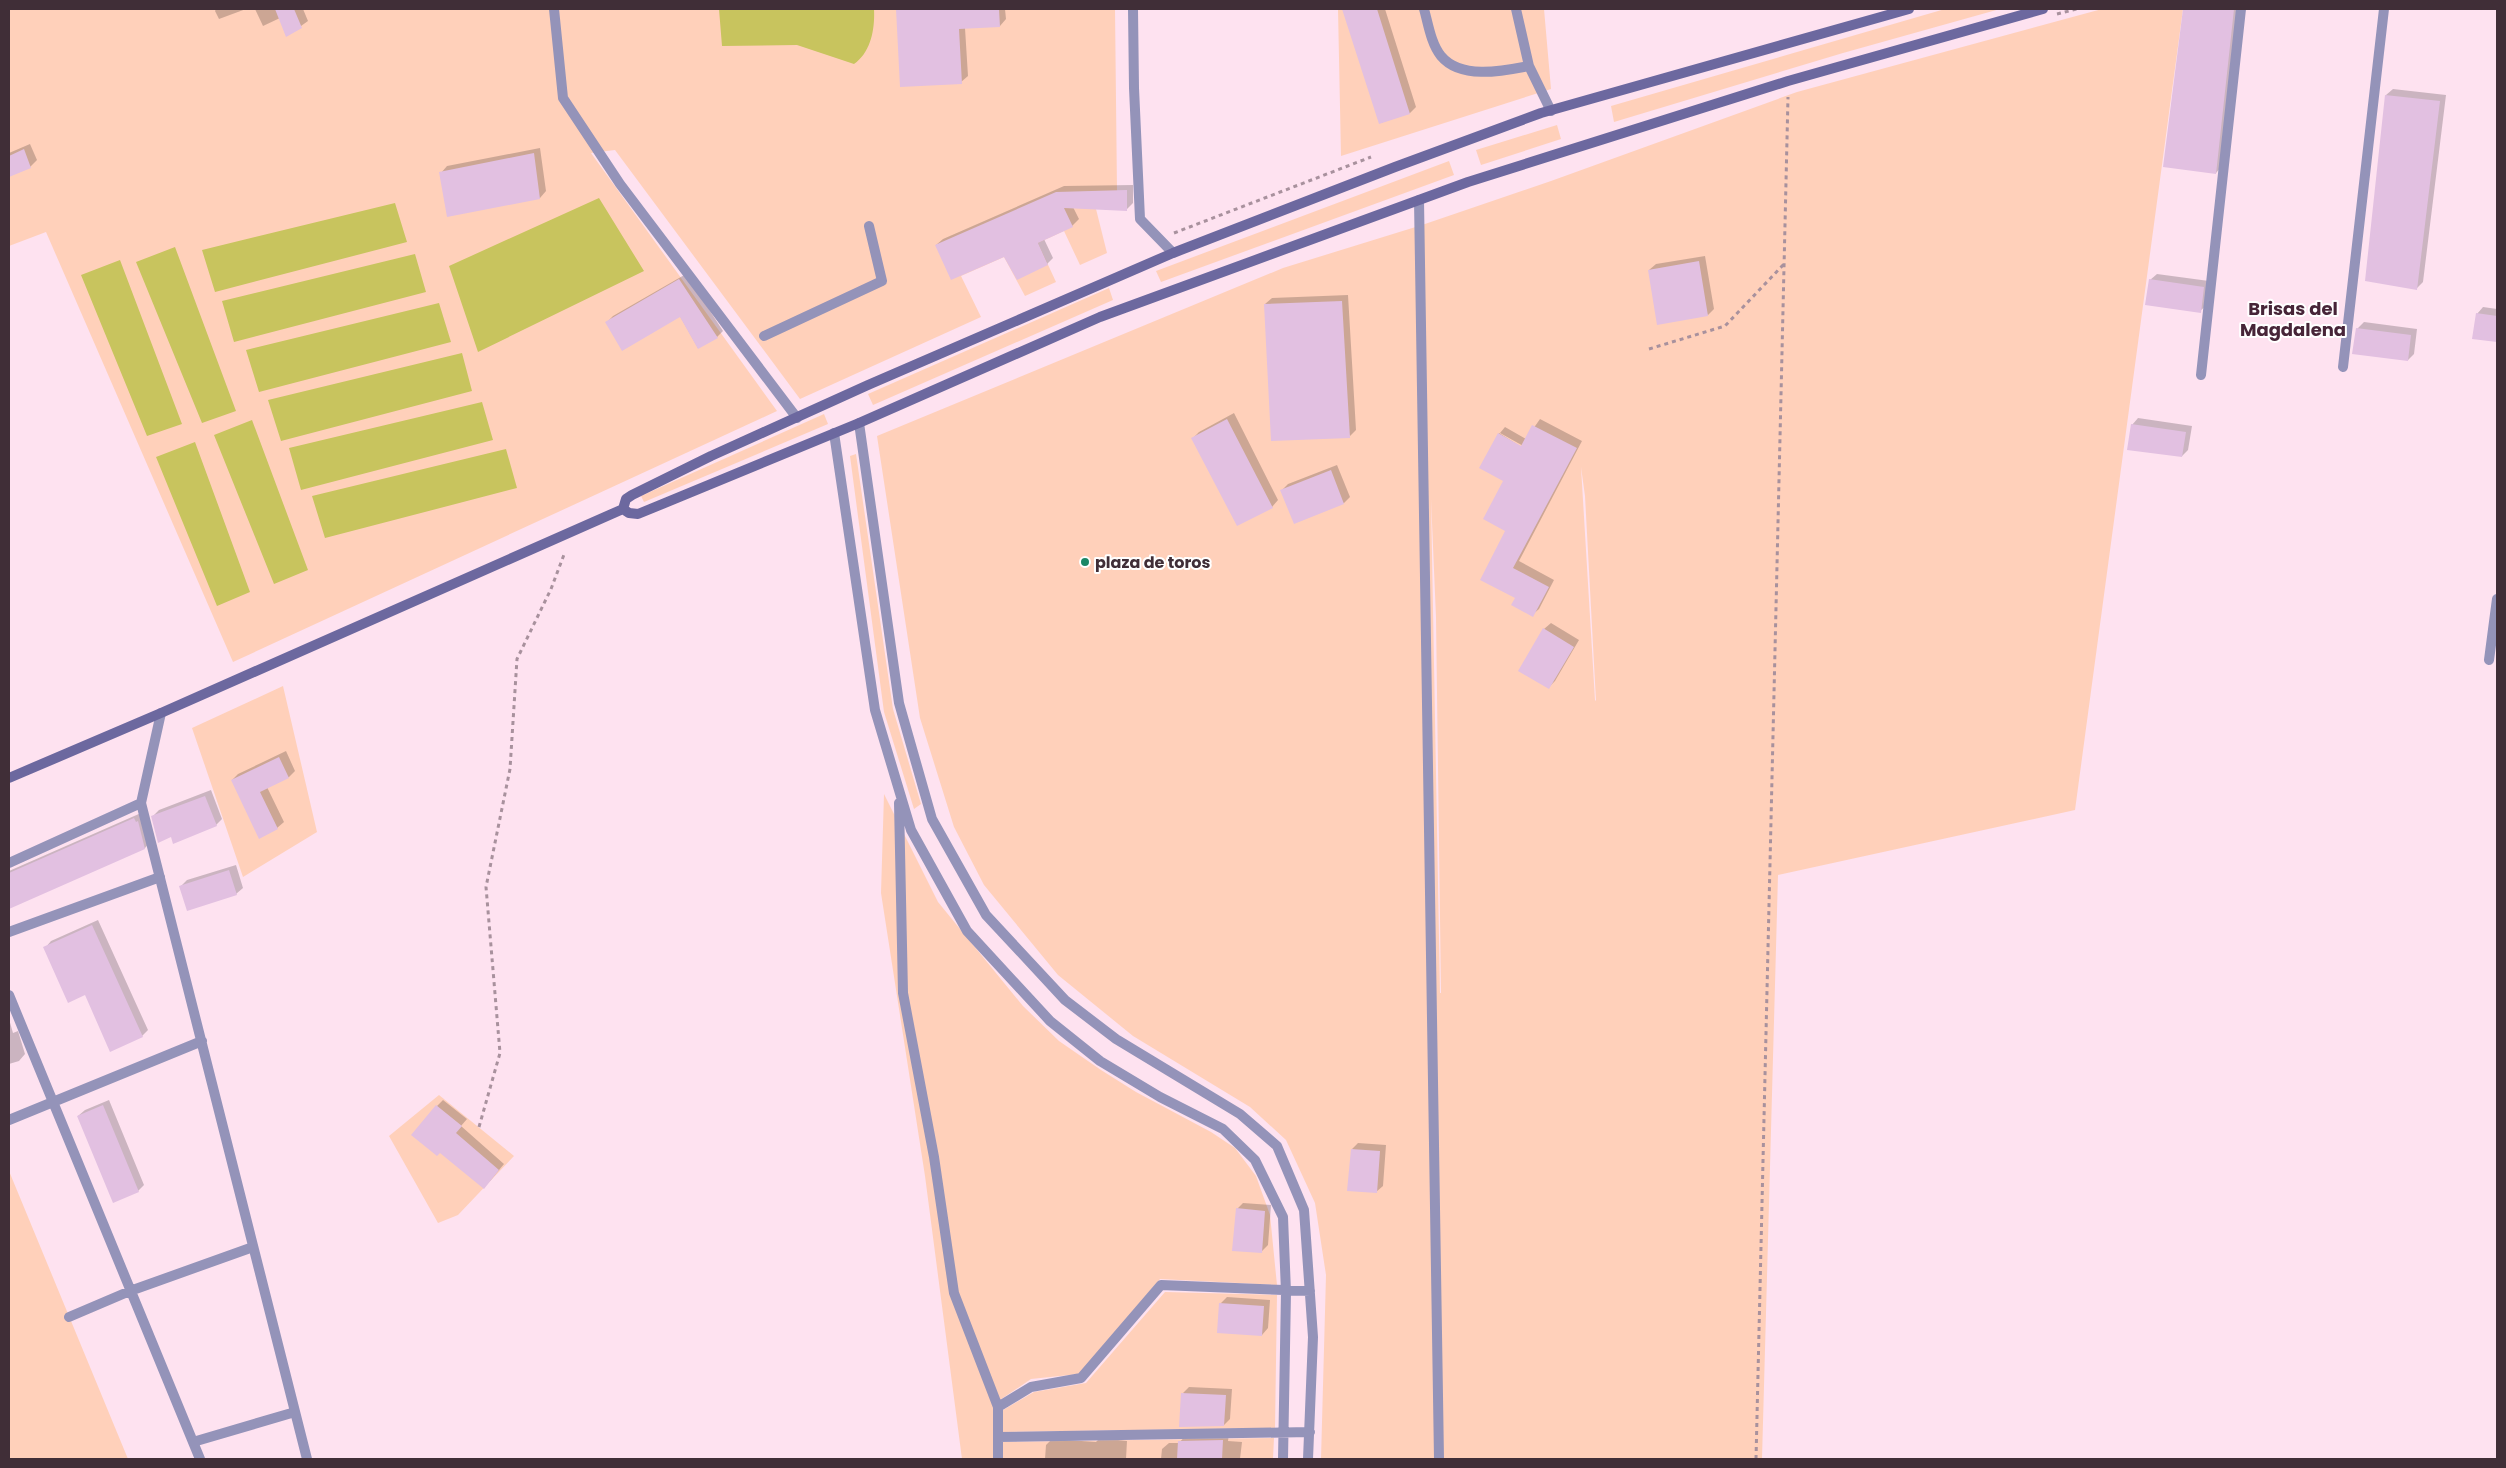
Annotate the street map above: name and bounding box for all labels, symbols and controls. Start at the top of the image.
district label: Brisas del Magdalena [2240,296,2346,342]
place label: plaza de toros [1095,551,1210,574]
marker: plaza de toros [1079,556,1091,568]

